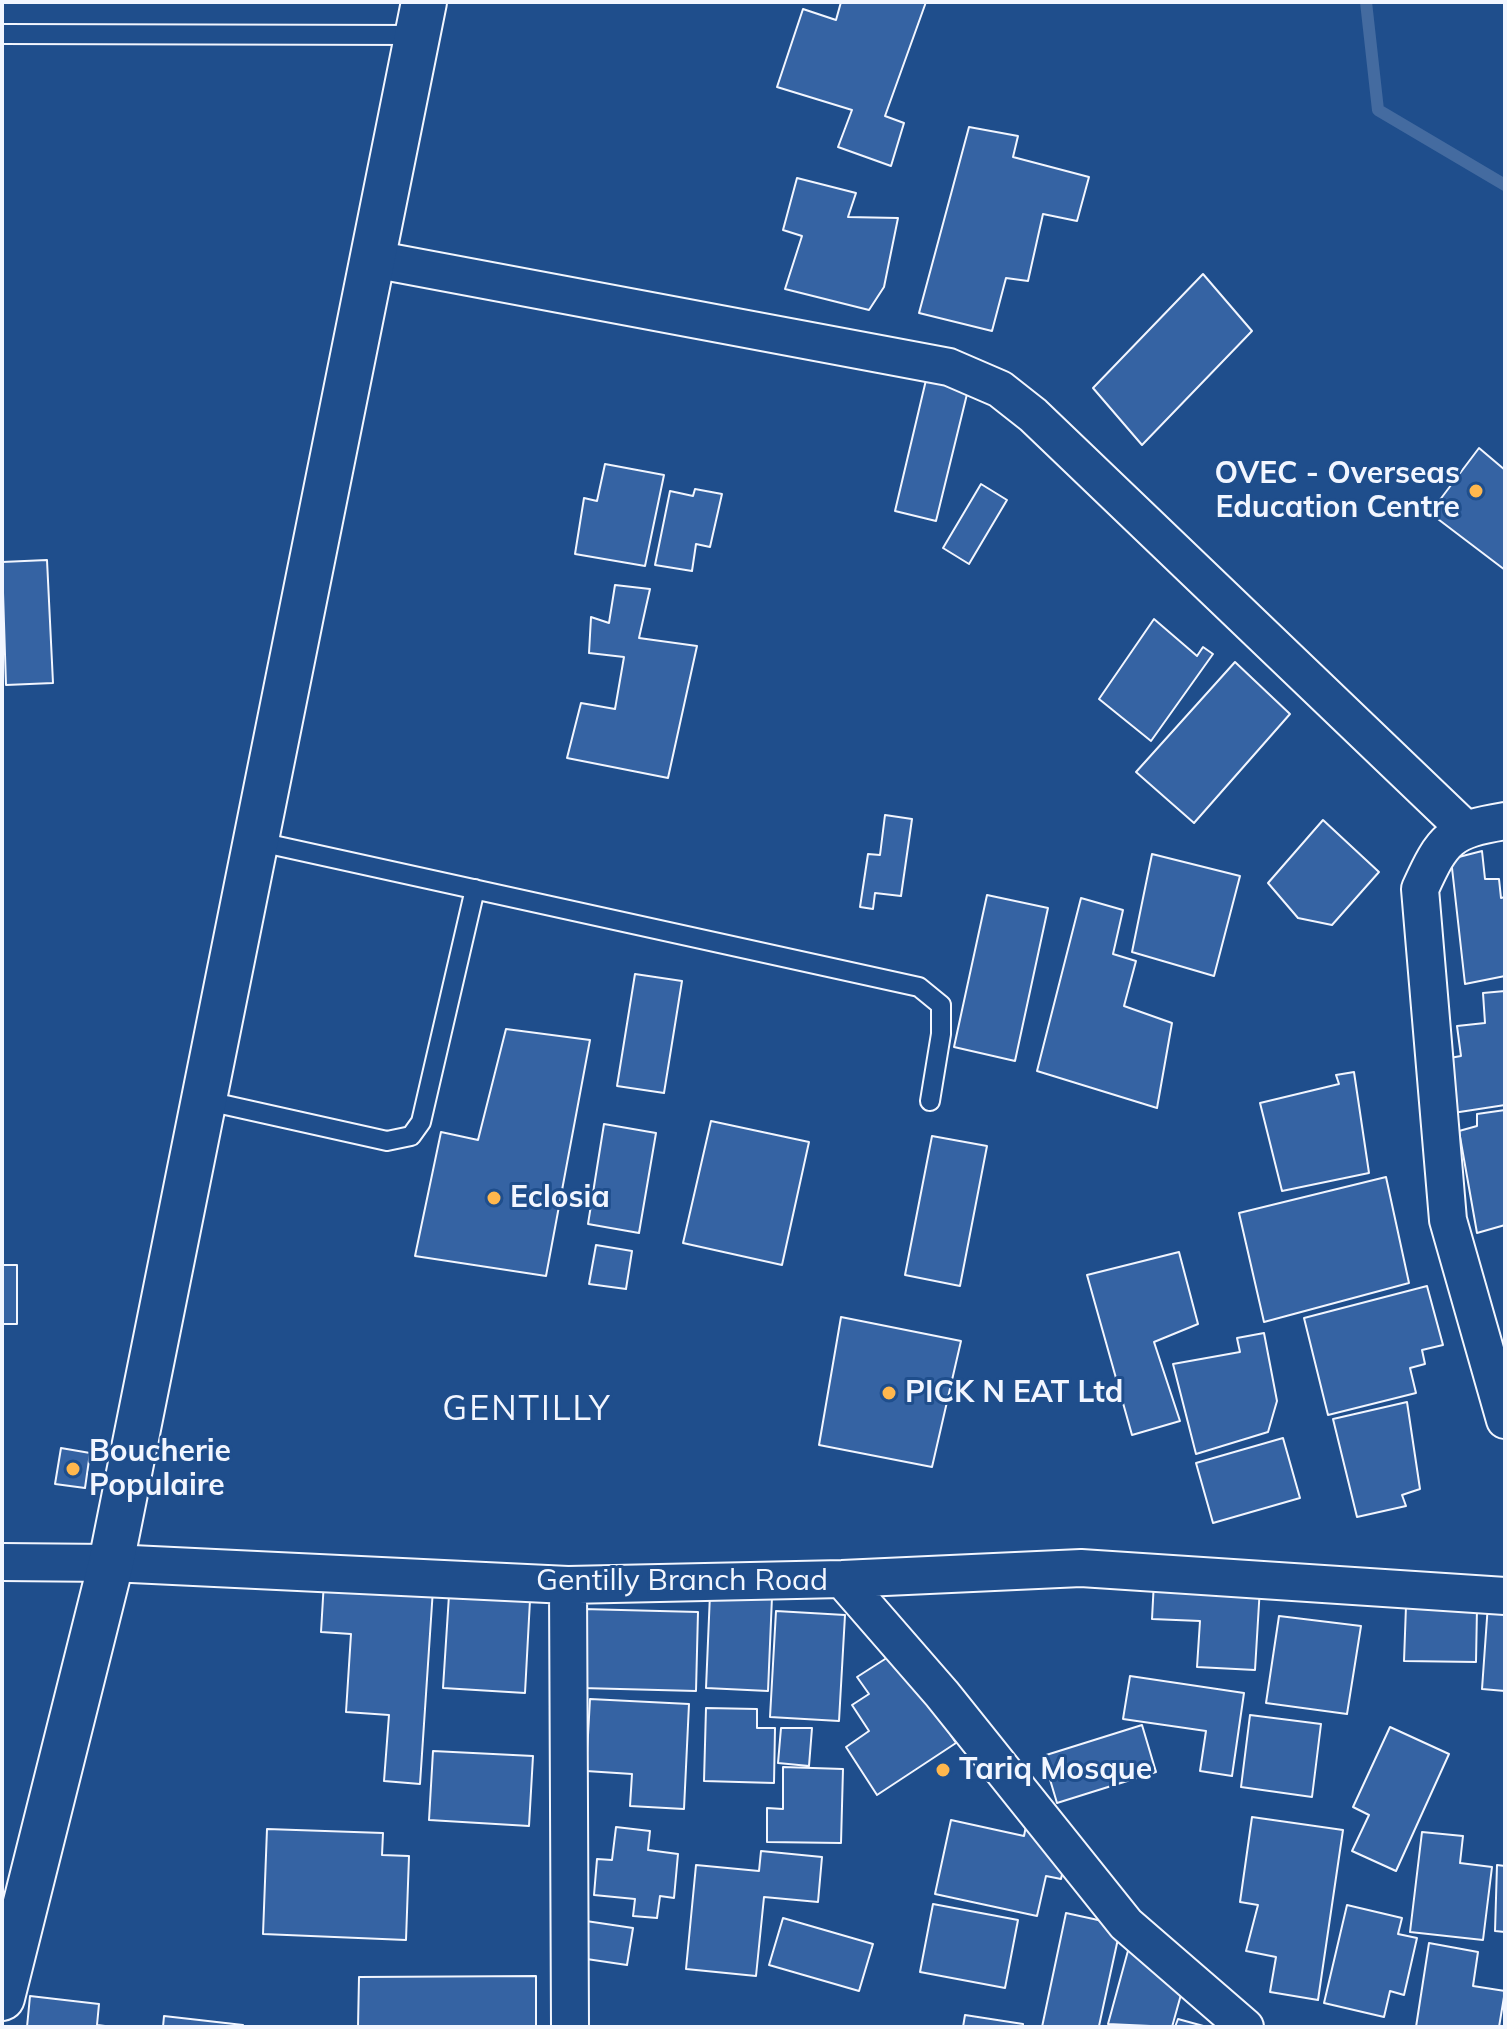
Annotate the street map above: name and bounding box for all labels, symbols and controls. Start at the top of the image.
place label: OVEC - Overseas Education Centre [1215,456,1460,526]
marker: OVEC - Overseas Education Centre [1467,482,1485,500]
place label: Eclosia [510,1180,610,1216]
marker: Eclosia [485,1189,503,1207]
place label: PICK N EAT Ltd [905,1375,1123,1411]
marker: PICK N EAT Ltd [880,1384,898,1402]
district label: GENTILLY [442,1390,612,1430]
place label: Boucherie Populaire [89,1434,231,1504]
marker: Boucherie Populaire [64,1460,82,1478]
street label: Gentilly Branch Road [536,1563,828,1599]
place label: Tariq Mosque [959,1752,1152,1788]
marker: Tariq Mosque [934,1761,952,1779]

